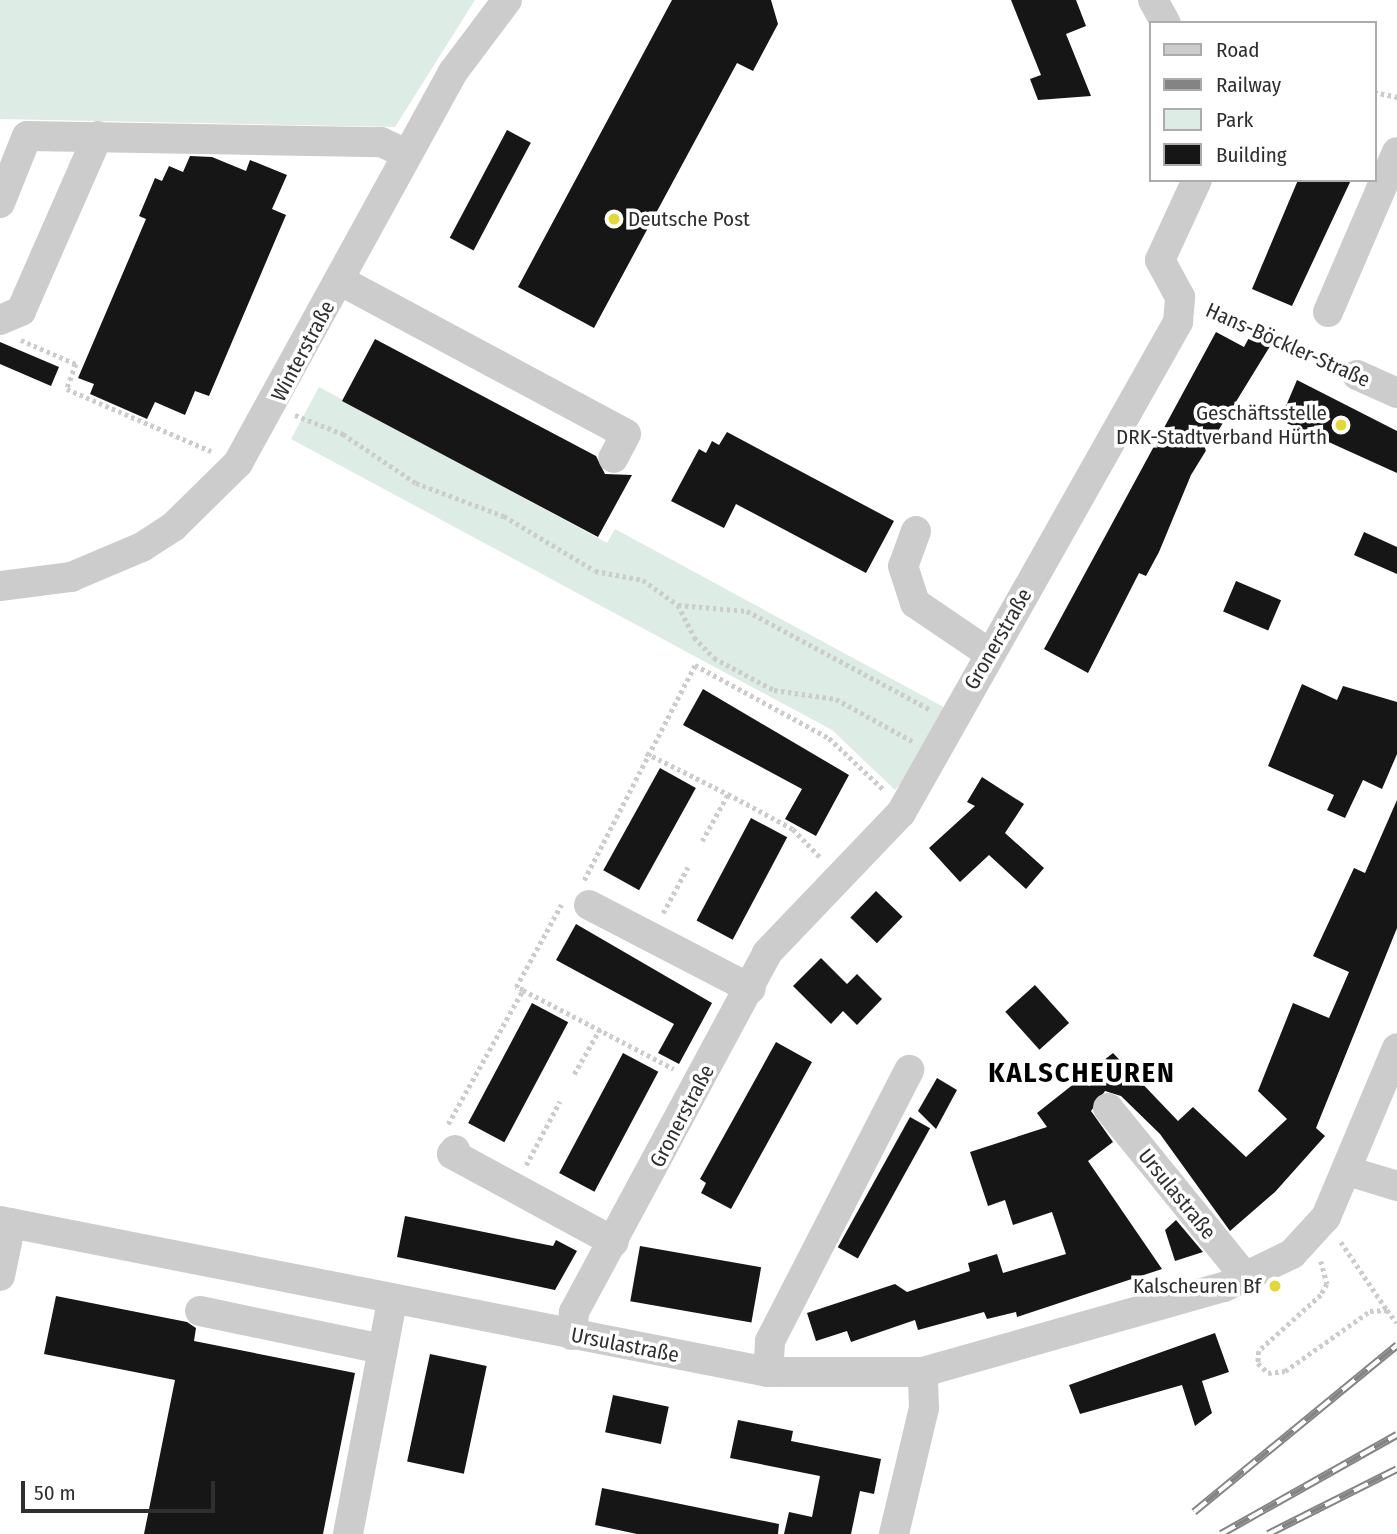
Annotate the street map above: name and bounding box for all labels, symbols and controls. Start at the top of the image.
legend [1148,21,1376,182]
text: Road [1216,37,1260,63]
text: Railway [1216,72,1281,98]
text: Park [1216,107,1253,133]
text: Building [1216,142,1287,168]
place label: Deutsche Post [628,206,750,232]
marker: Deutsche Post [606,211,622,227]
street label: Winterstraße [266,296,340,406]
street label: Hans-Böckler-Straße [1202,297,1374,393]
place label: Geschäftsstelle DRK-Stadtverband Hürth [1116,400,1327,450]
marker: Geschäftsstelle DRK-Stadtverband Hürth [1333,417,1349,433]
street label: Gronerstraße [959,584,1037,694]
district label: KALSCHEUREN [990,1056,1174,1090]
street label: Gronerstraße [644,1060,720,1172]
street label: Ursulastraße [1133,1144,1221,1244]
place label: Kalscheuren Bf [1133,1273,1261,1299]
marker: Kalscheuren Bf [1267,1278,1283,1294]
street label: Ursulastraße [569,1322,681,1368]
scale bar [24,1468,219,1512]
text: 50 m [34,1480,76,1506]

